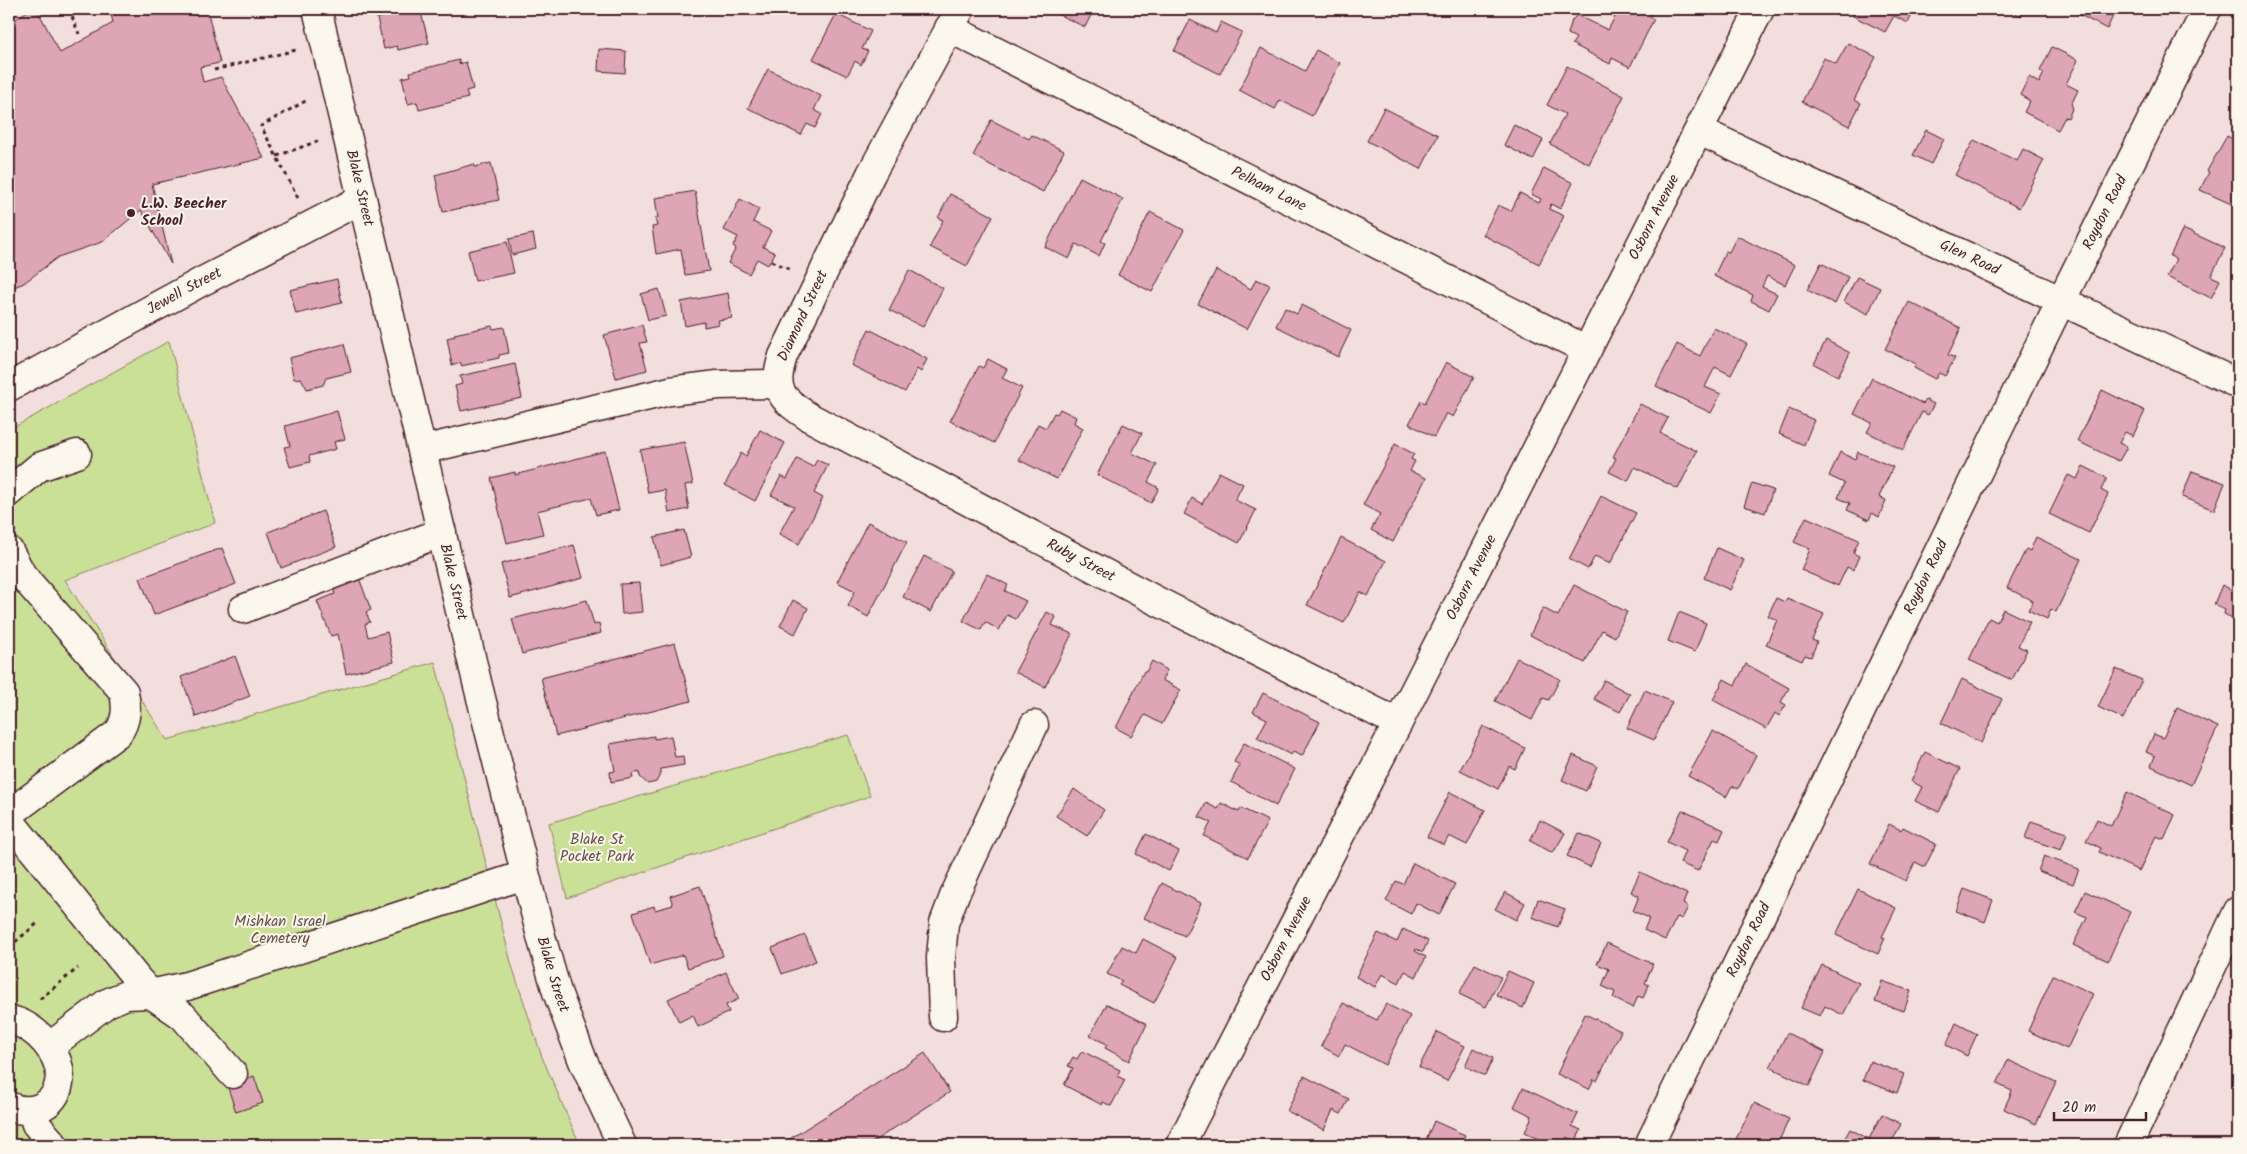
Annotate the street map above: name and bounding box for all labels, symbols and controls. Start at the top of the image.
street label: Blake Street [339,147,380,229]
street label: Pelham Lane [1227,160,1311,219]
street label: Osborn Avenue [1623,170,1686,264]
street label: Roydon Road [2076,171,2134,254]
place label: L.W. Beecher School [141,192,227,233]
marker: L.W. Beecher School [125,207,137,219]
street label: Glen Road [1936,233,2004,282]
street label: Jewell Street [143,261,226,321]
street label: Diamond Street [771,266,835,366]
street label: Osborn Avenue [1440,530,1504,625]
street label: Ruby Street [1042,533,1120,589]
street label: Roydon Road [1898,535,1955,619]
street label: Blake Street [433,541,474,623]
park label: Blake St Pocket Park [560,828,635,869]
street label: Osborn Avenue [1254,892,1319,986]
street label: Roydon Road [1720,898,1778,982]
park label: Mishkan Israel Cemetery [234,910,326,951]
street label: Blake Street [530,934,576,1016]
scale bar [2054,1089,2147,1121]
text: 20 m [2062,1096,2096,1120]

